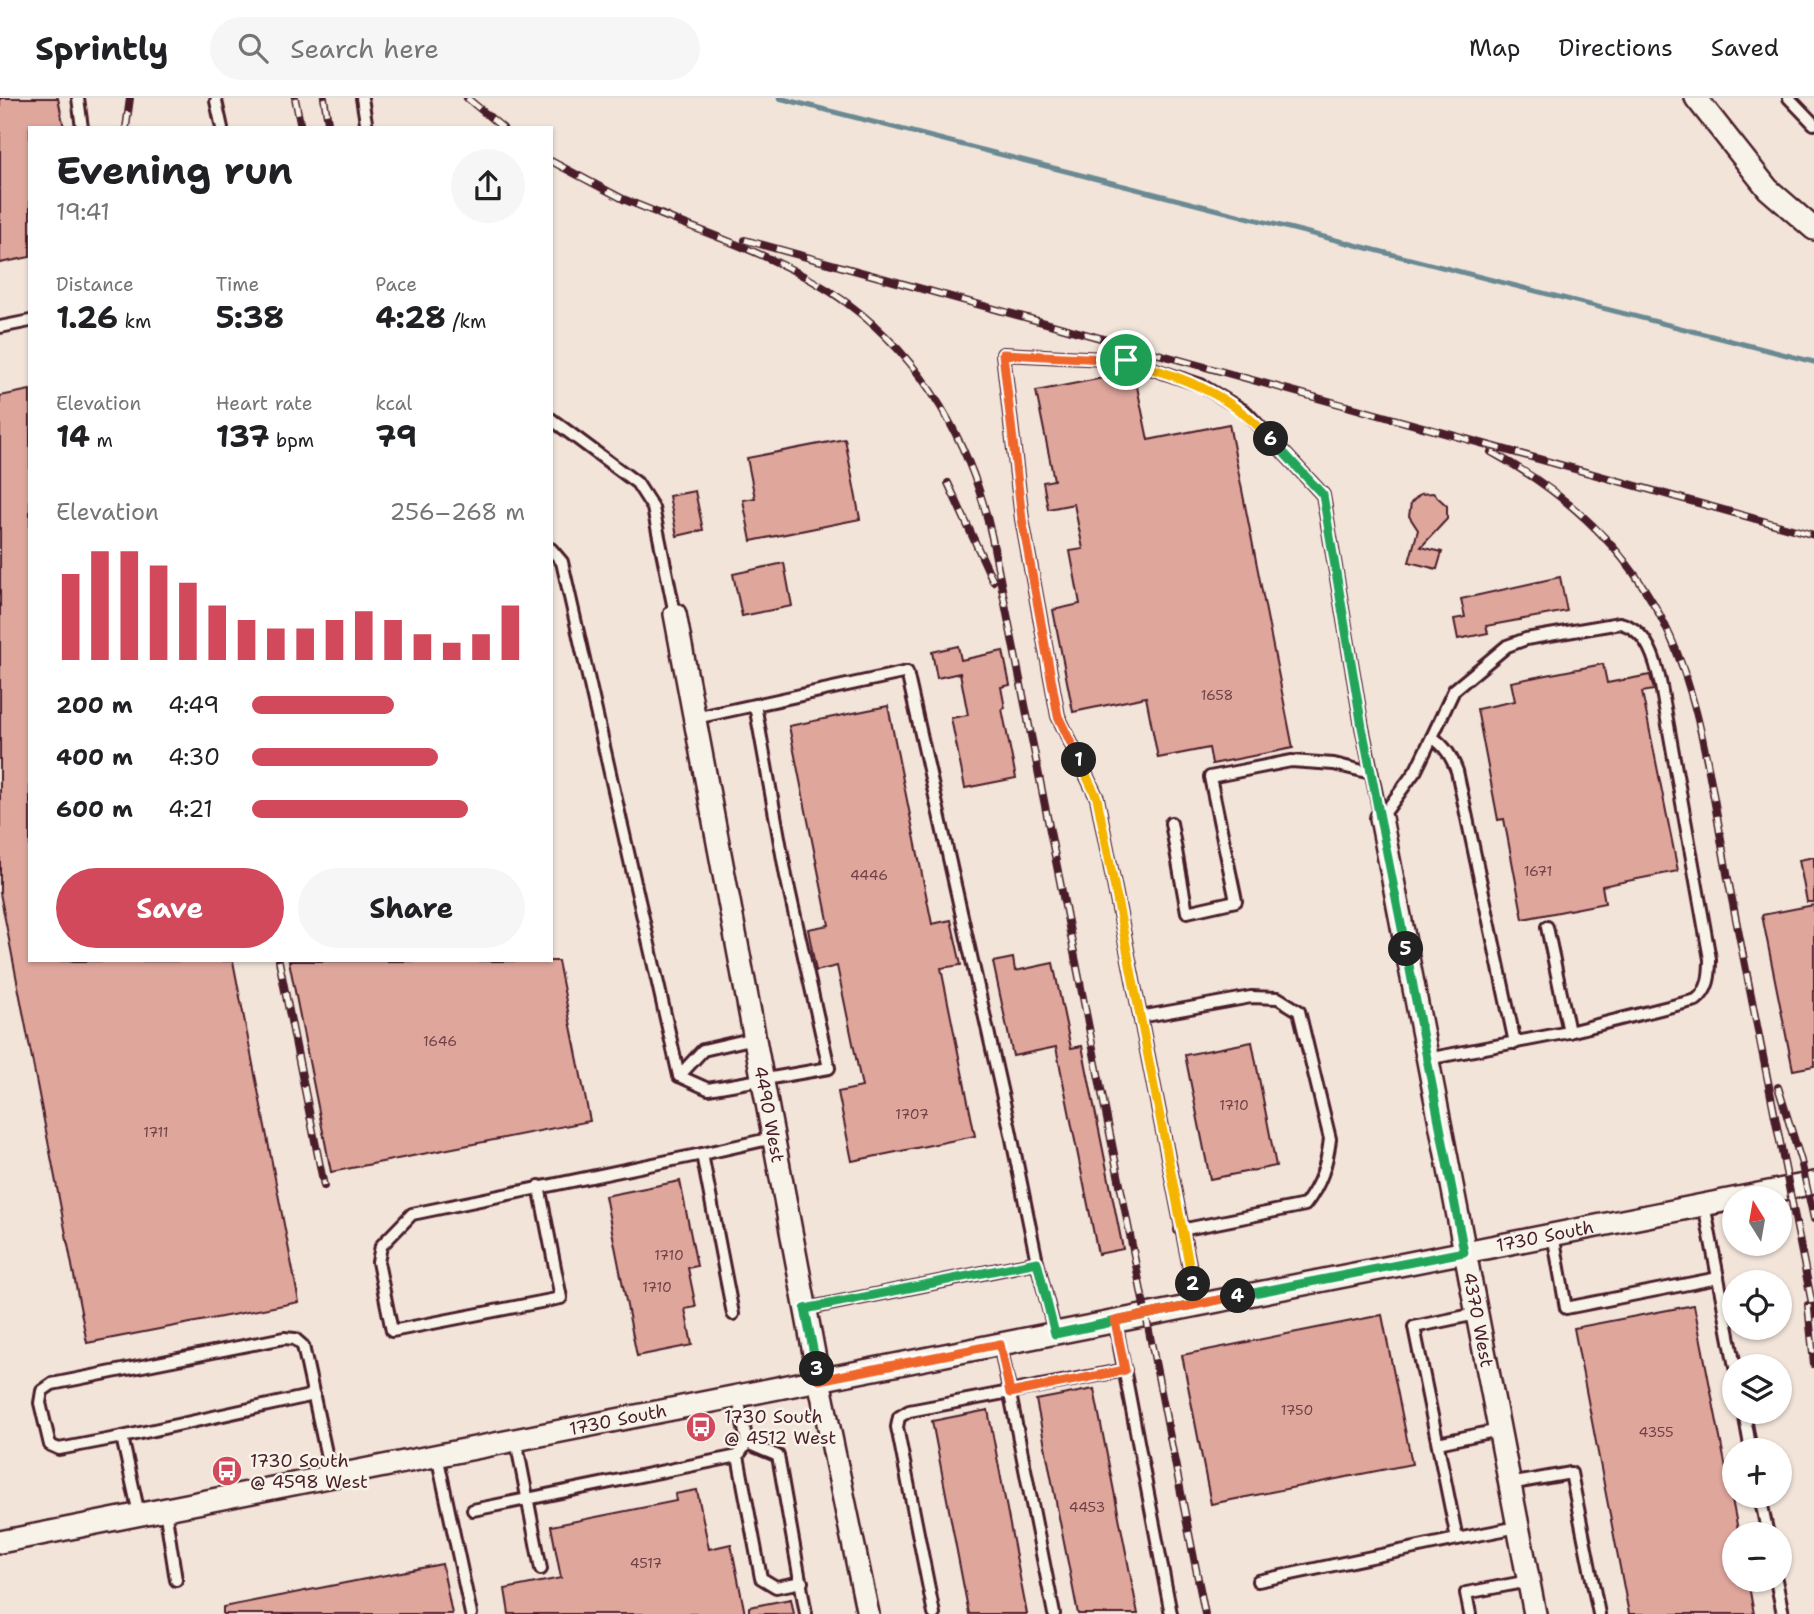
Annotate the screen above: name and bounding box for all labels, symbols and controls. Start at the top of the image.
search box [210,17,700,80]
text: Sprintly [35,26,168,71]
icon: search [234,29,272,67]
text: Search here [290,31,439,66]
text: Map [1469,32,1520,64]
text: Directions [1558,32,1673,64]
text: Saved [1711,32,1779,64]
text: Evening run [56,145,293,196]
button: share [451,149,525,223]
text: 19:41 [56,197,110,227]
text: Distance [56,272,134,297]
text: Time [216,272,259,297]
text: Pace [375,272,417,297]
text: 1.26 [56,297,118,338]
text: 5:38 [216,297,284,338]
text: 4:28 [375,297,446,338]
text: km [118,309,151,334]
text: /km [446,309,486,334]
pin [1096,330,1156,390]
icon: arrive [1107,341,1145,379]
text: Elevation [56,391,141,416]
text: Heart rate [216,391,312,416]
text: kcal [375,391,412,416]
text: 14 [56,416,90,457]
text: 137 [216,416,269,457]
text: 79 [375,416,417,457]
pin: 6 [1254,422,1288,456]
text: 6 [1264,426,1277,451]
text: m [90,428,113,453]
text: bpm [269,428,314,453]
text: Elevation [56,497,159,527]
text: 256–268 m [389,497,525,527]
house number: 1658 [1201,686,1233,704]
text: 200 m [56,690,133,720]
text: 4:49 [168,690,219,720]
text: 400 m [56,742,133,772]
text: 4:30 [168,742,220,772]
pin: 1 [1062,742,1096,778]
text: 1 [1074,747,1083,772]
text: 600 m [56,794,133,824]
text: 4:21 [168,794,213,824]
house number: 1671 [1524,862,1552,880]
house number: 4446 [850,866,888,884]
button: Save [56,868,284,948]
button: Share [298,868,525,948]
pin: 5 [1388,932,1424,966]
text: 5 [1400,936,1411,961]
house number: 1646 [423,1032,457,1050]
street label: 4490 West [748,1064,790,1165]
house number: 1710 [1219,1096,1249,1114]
house number: 1707 [895,1105,929,1123]
house number: 1711 [143,1123,169,1141]
north arrow [1722,1186,1792,1256]
map controls [1722,1186,1792,1592]
street label: 1730 South [1494,1215,1596,1258]
house number: 1710 [654,1246,684,1264]
pin: 2 [1176,1266,1210,1302]
street label: 4370 West [1457,1270,1499,1369]
button: locate [1722,1270,1792,1340]
text: 2 [1186,1271,1199,1296]
house number: 1710 [642,1278,672,1296]
pin: 4 [1220,1278,1256,1314]
text: 4 [1231,1283,1244,1308]
pin: 3 [800,1352,834,1386]
button: layers [1722,1354,1792,1424]
text: 3 [810,1356,823,1381]
street label: 1730 South [567,1398,669,1441]
house number: 1750 [1281,1401,1313,1419]
place label: 1730 South @ 4512 West [724,1405,836,1450]
bus stop icon: 1730 South @ 4512 West [684,1410,718,1444]
house number: 4355 [1639,1423,1673,1441]
button: + [1722,1438,1792,1508]
place label: 1730 South @ 4598 West [250,1449,368,1494]
bus stop icon: 1730 South @ 4598 West [210,1454,244,1488]
house number: 4453 [1069,1498,1105,1516]
button: − [1722,1522,1792,1592]
house number: 4517 [630,1554,662,1572]

